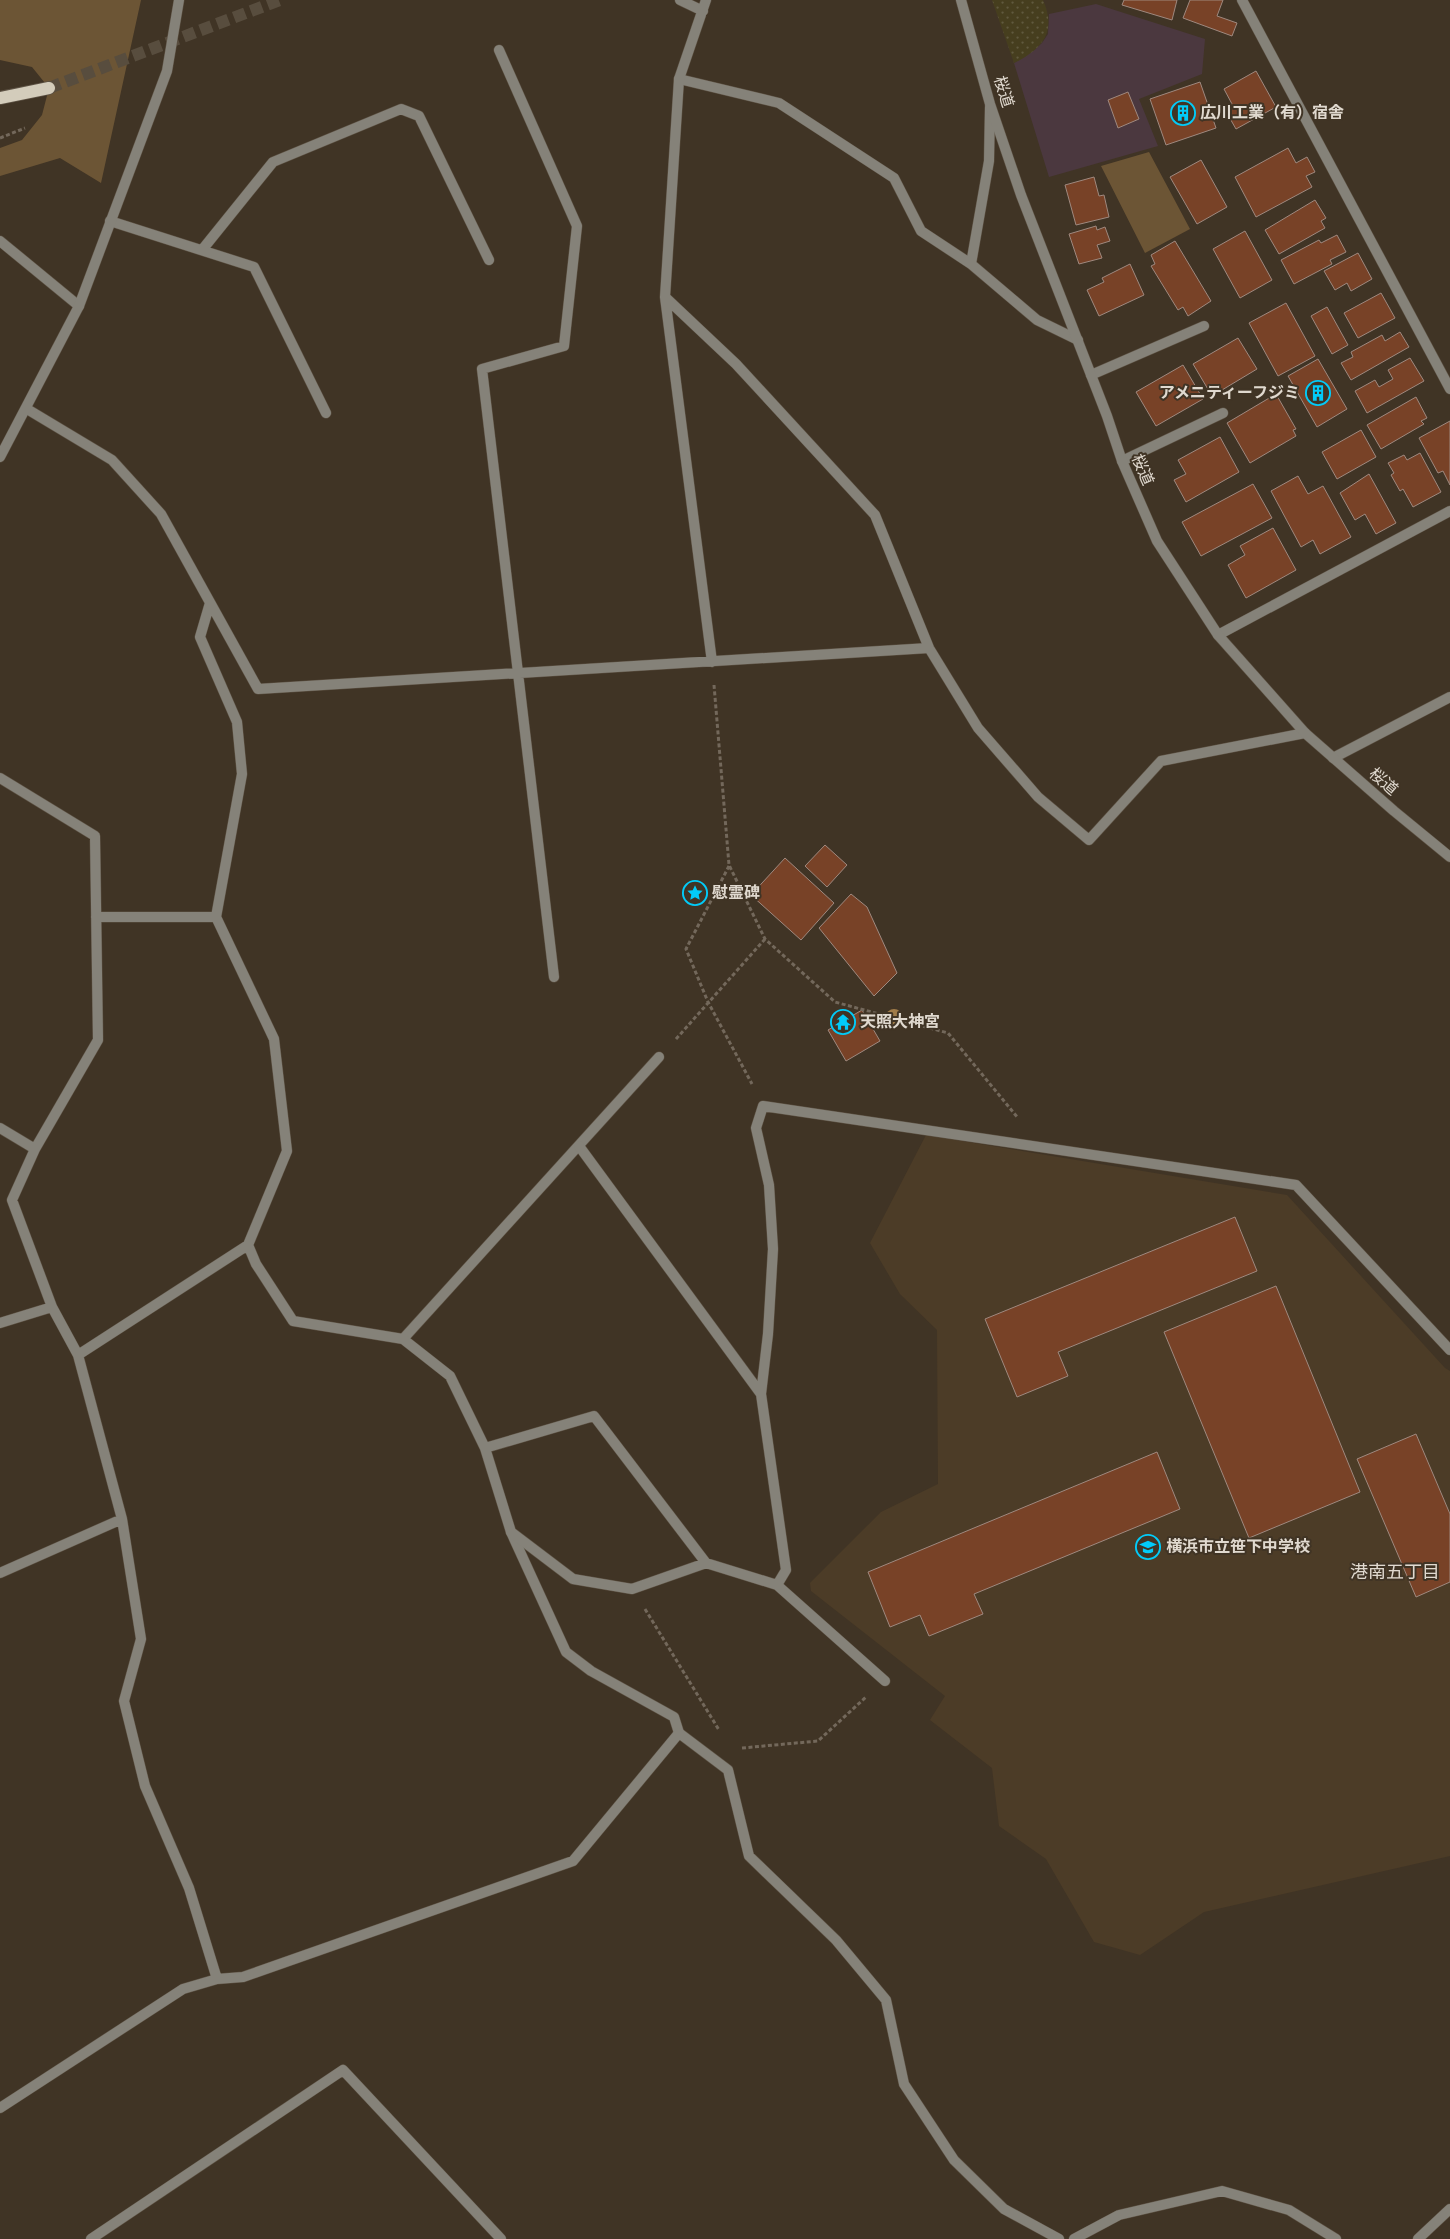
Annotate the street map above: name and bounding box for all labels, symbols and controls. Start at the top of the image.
street label: 桜道 [989,74,1017,110]
building icon: 広川工業（有）宿舎 [1170,100,1196,126]
place label: 広川工業（有）宿舎 [1200,104,1344,123]
building icon: アメニティーフジミ [1305,380,1331,406]
place label: アメニティーフジミ [1159,384,1300,403]
street label: 桜道 [1127,452,1157,488]
street label: 桜道 [1365,764,1401,800]
place icon: 慰霊碑 [682,880,708,906]
place label: 慰霊碑 [712,884,760,903]
temple icon: 天照大神宮 [830,1009,856,1035]
place label: 天照大神宮 [860,1012,940,1032]
school or university icon: 横浜市立笹下中学校 [1135,1534,1161,1560]
place label: 横浜市立笹下中学校 [1166,1537,1310,1557]
district label: 港南五丁目 [1350,1562,1440,1583]

